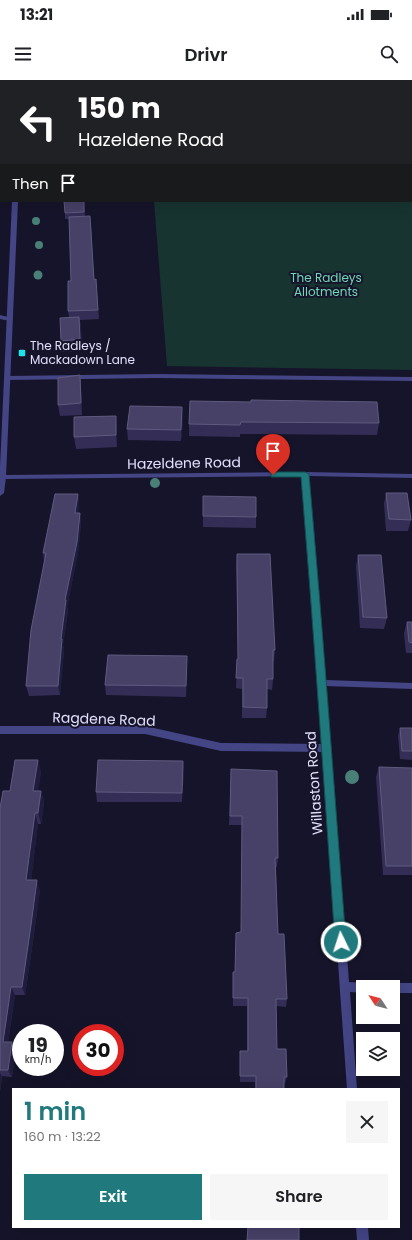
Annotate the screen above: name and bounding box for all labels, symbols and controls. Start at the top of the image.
text: 13:21 [20,4,53,25]
text: Drivr [184,42,228,67]
icon: menu [12,43,34,65]
icon: search [378,43,400,65]
text: 150 m [78,89,161,128]
icon: left [12,96,64,148]
text: Hazeldene Road [78,127,224,152]
icon: arrive [57,172,79,194]
text: Then [12,173,49,194]
park label: The Radleys Allotments [290,269,362,300]
place label: The Radleys / Mackadown Lane [30,337,135,368]
marker: The Radleys / Mackadown Lane [17,348,27,358]
pin [256,434,290,475]
icon: arrive [262,440,284,462]
street label: Hazeldene Road [127,452,241,474]
street label: Ragdene Road [52,707,156,731]
street label: Willaston Road [300,730,328,836]
position arrow [320,921,362,963]
north arrow [356,980,400,1024]
map controls [356,980,400,1076]
speed limit sign: 30 [72,1024,124,1076]
text: 19 [28,1031,48,1059]
button: layers [356,1032,400,1076]
text: km/h [25,1052,51,1067]
text: 1 min [24,1095,86,1128]
button: close [346,1101,388,1143]
text: 160 m · 13:22 [24,1127,101,1146]
button: Exit [24,1174,202,1220]
button: Share [210,1174,388,1220]

